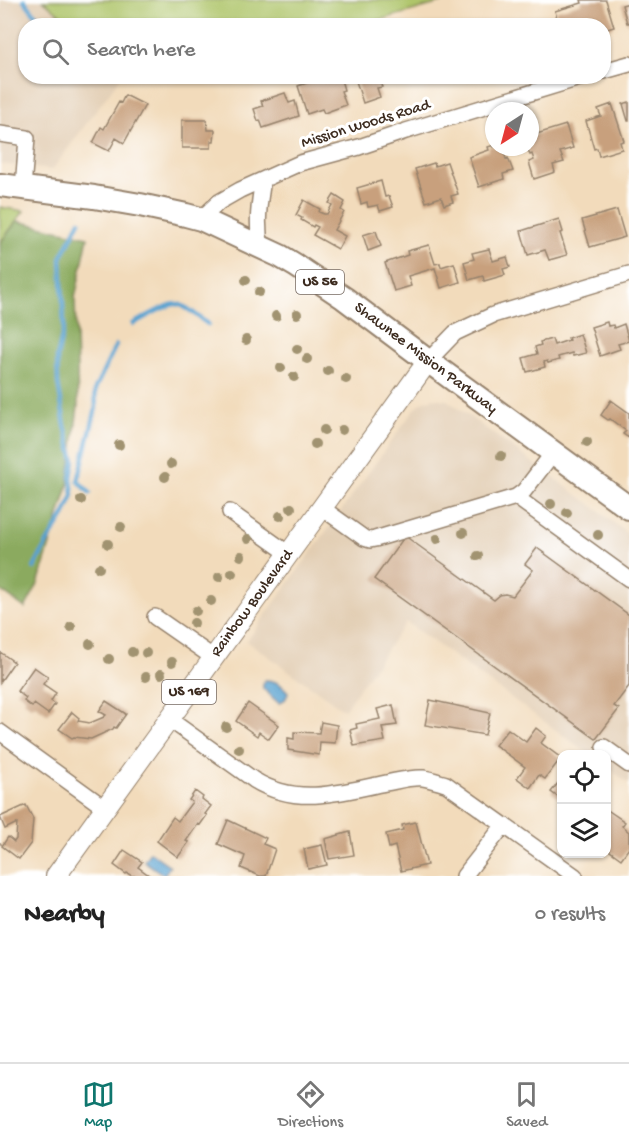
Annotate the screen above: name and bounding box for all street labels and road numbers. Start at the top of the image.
street label: Mission Woods Road [299,96,434,154]
road number: US 56 [296,270,344,294]
street label: Shawnee Mission Parkway [350,299,500,419]
street label: Rainbow Boulevard [208,545,299,661]
road number: US 169 [162,680,216,704]

